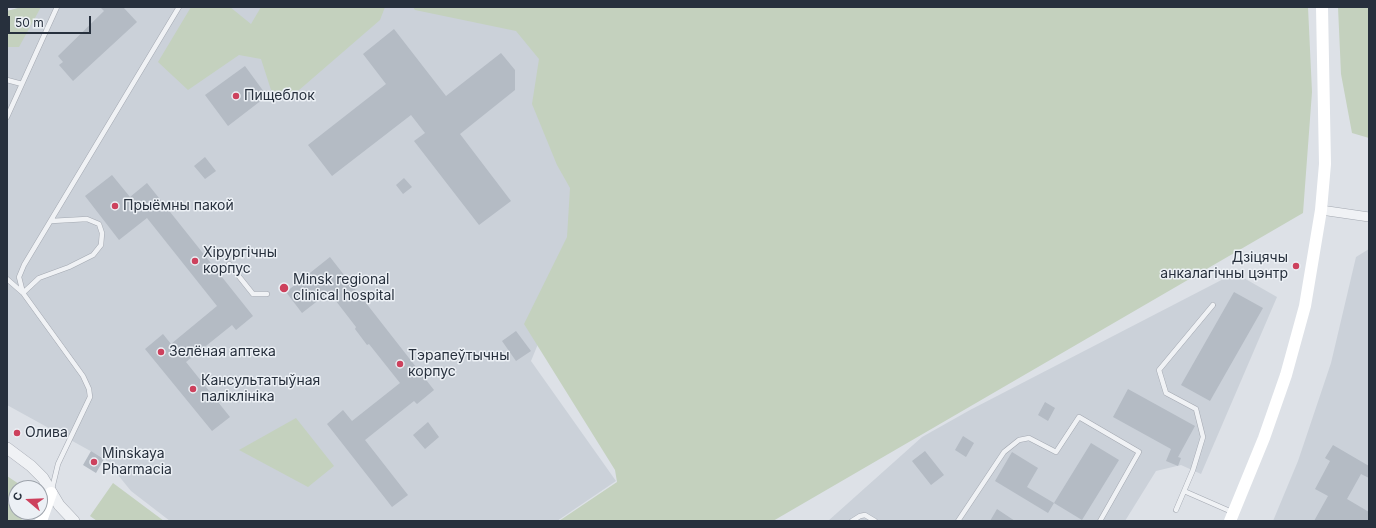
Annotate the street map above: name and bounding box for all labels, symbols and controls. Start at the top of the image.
scale bar [10,8,93,34]
text: 50 m [15,15,44,30]
place label: Пищеблок [244,88,315,104]
marker: Пищеблок [231,91,241,101]
place label: Прыёмны пакой [123,198,234,214]
marker: Прыёмны пакой [110,201,120,211]
place label: Хірургічны корпус [203,245,277,278]
place label: Дзіцячы анкалагічны цэнтр [1160,250,1288,282]
marker: Хірургічны корпус [190,256,200,266]
marker: Дзіцячы анкалагічны цэнтр [1291,261,1301,271]
place label: Minsk regional clinical hospital [293,272,395,304]
marker: Minsk regional clinical hospital [278,282,290,294]
place label: Зелёная аптека [169,344,276,360]
marker: Зелёная аптека [156,347,166,357]
place label: Тэрапеўтычны корпус [408,348,509,380]
marker: Тэрапеўтычны корпус [395,359,405,369]
place label: Кансультатыўная паліклініка [201,373,320,406]
marker: Кансультатыўная паліклініка [188,384,198,394]
place label: Олива [25,425,68,441]
marker: Олива [12,428,22,438]
place label: Minskaya Pharmacia [102,446,172,478]
marker: Minskaya Pharmacia [89,457,99,467]
north arrow [8,480,48,520]
text: С [10,490,26,503]

